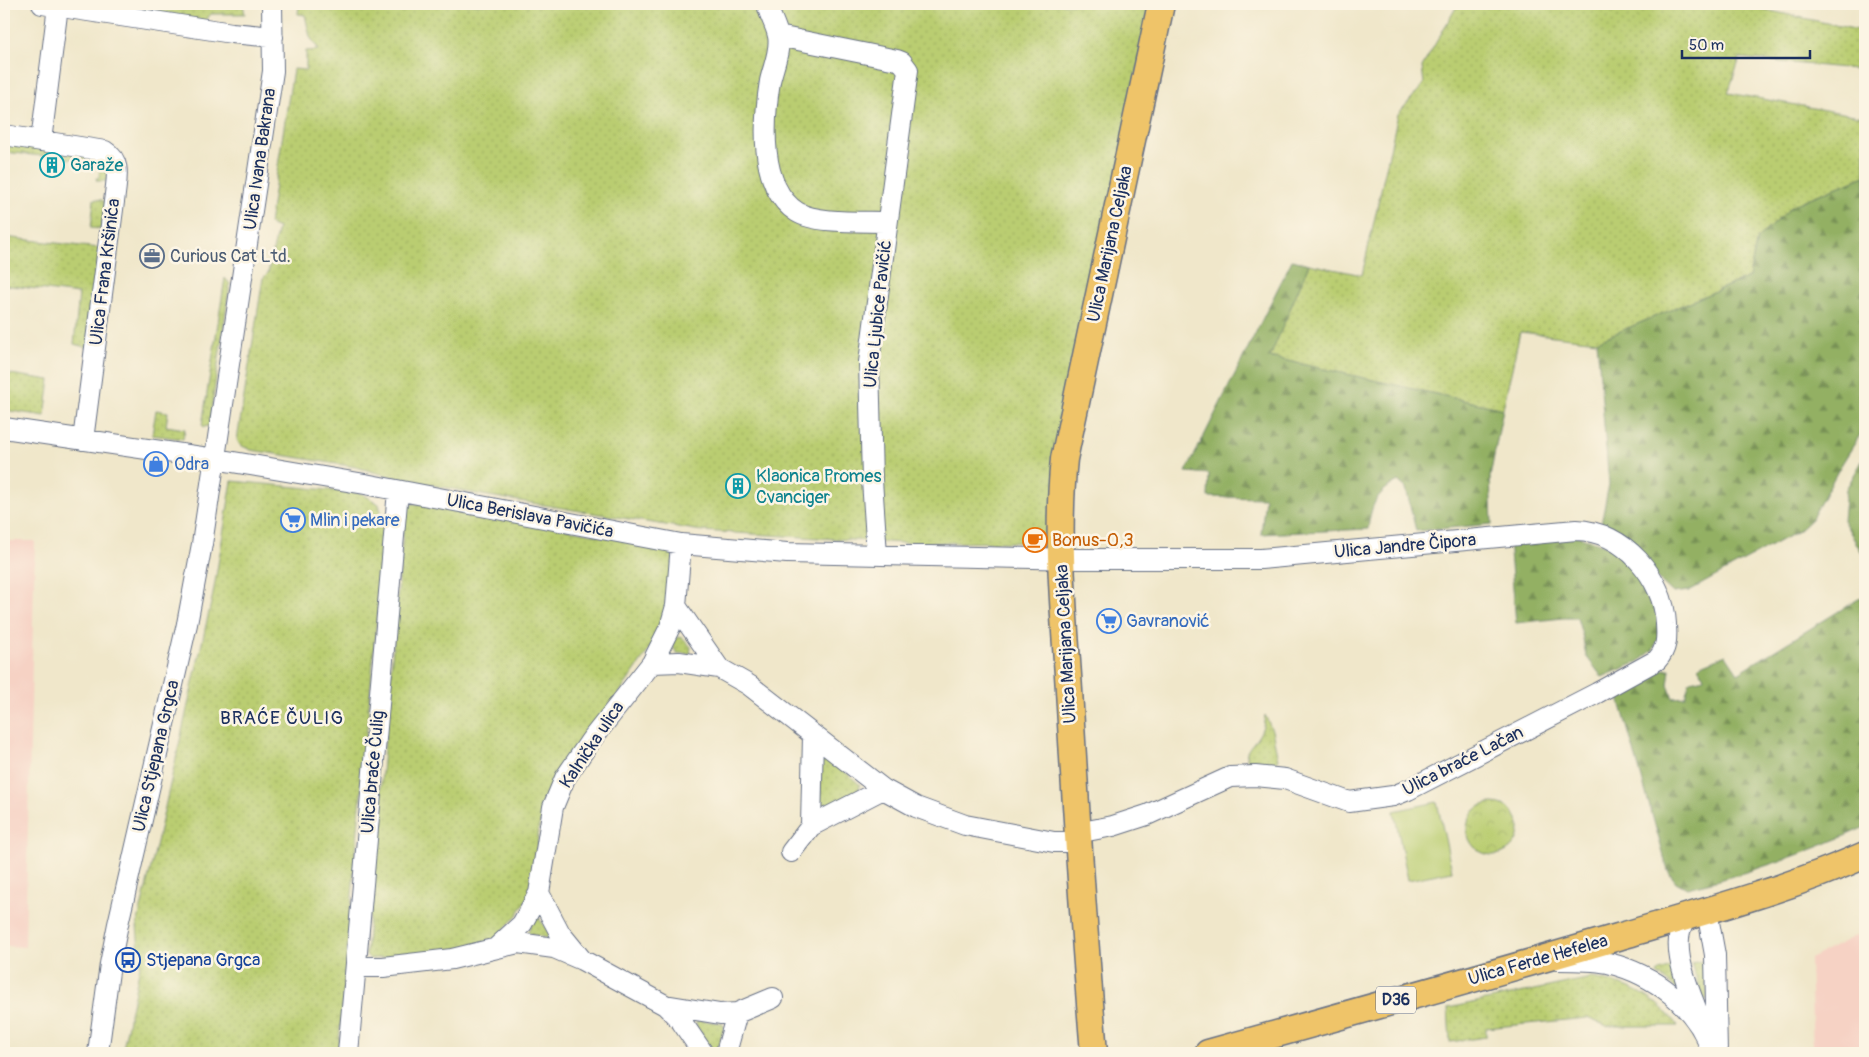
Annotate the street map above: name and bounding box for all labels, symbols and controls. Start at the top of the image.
scale bar [1682,28,1809,60]
text: 50 m [1689,36,1724,55]
street label: Ulica Ivana Bakrana [239,87,281,231]
building icon: Garaže [39,152,65,178]
place label: Garaže [70,154,123,177]
street label: Ulica Marijana Celjaka [1082,164,1138,324]
street label: Ulica Frana Kršinića [85,197,125,347]
street label: Ulica Ljubice Pavičić [859,239,897,389]
office icon: Curious Cat Ltd. [139,243,165,269]
place label: Curious Cat Ltd. [170,245,291,268]
shop icon: Odra [143,451,169,477]
place label: Odra [174,453,209,476]
place label: Klaonica Promes Cvanciger [756,465,881,509]
building icon: Klaonica Promes Cvanciger [725,473,751,499]
street label: Ulica Berislava Pavičića [445,489,615,543]
supermarket icon: Mlin i pekare [280,507,306,533]
place label: Mlin i pekare [310,509,400,532]
cafe icon: Bonus-0,3 [1022,527,1048,553]
street label: Ulica Jandre Čipora [1333,528,1477,564]
place label: Bonus-0,3 [1052,529,1134,552]
street label: Ulica Marijana Celjaka [1050,564,1082,724]
supermarket icon: Gavranović [1096,608,1122,634]
place label: Gavranović [1126,610,1210,633]
street label: Ulica Stjepana Grgca [127,678,185,834]
street label: Kalnička ulica [554,697,630,793]
district label: BRAĆE ČULIG [220,706,344,730]
street label: Ulica braće Čulig [356,710,390,834]
street label: Ulica braće Lačan [1399,721,1527,801]
street label: Ulica Ferde Hefelea [1466,929,1610,991]
bus stop icon: Stjepana Grgca [115,947,141,973]
place label: Stjepana Grgca [146,949,260,972]
road number: D36 [1376,986,1416,1014]

